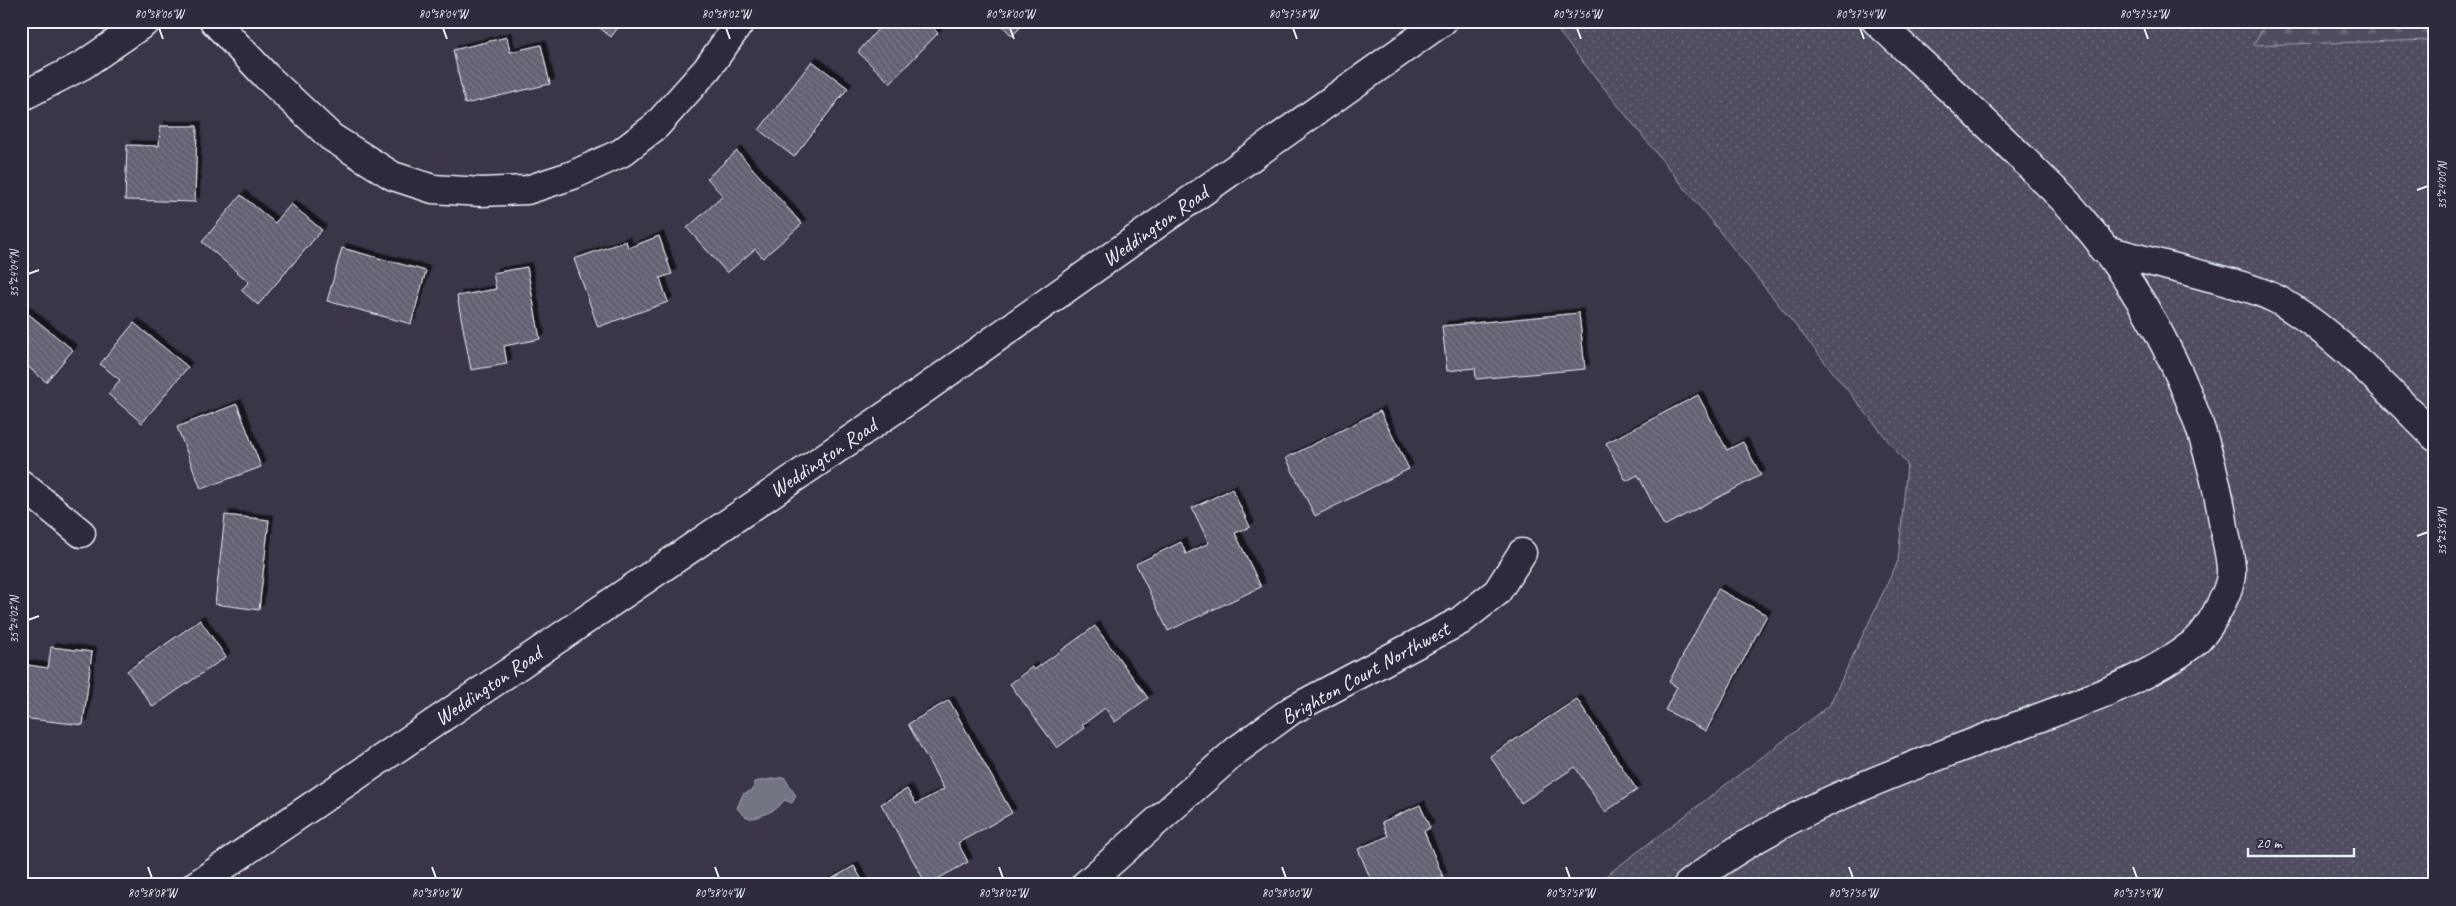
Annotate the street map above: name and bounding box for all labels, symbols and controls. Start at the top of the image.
text: 80°38'06"W [135,6,186,22]
text: 80°38'04"W [419,6,470,22]
text: 80°38'02"W [702,6,753,22]
text: 80°38'00"W [986,6,1037,22]
text: 80°37'58"W [1269,6,1320,22]
text: 80°37'56"W [1553,6,1604,22]
text: 80°37'54"W [1836,6,1887,22]
text: 80°37'52"W [2120,6,2171,22]
text: 35°24'00"N [2434,161,2450,210]
street label: Weddington Road [1097,178,1216,272]
text: 35°24'04"N [6,249,22,298]
street label: Weddington Road [765,411,885,503]
text: 35°23'58"N [2434,507,2450,556]
text: 35°24'02"N [6,595,22,644]
street label: Brighton Court Northwest [1276,615,1455,730]
street label: Weddington Road [430,639,550,731]
scale bar [2248,826,2355,858]
text: 20 m [2256,834,2283,853]
text: 80°38'08"W [128,885,179,901]
text: 80°38'06"W [412,885,463,901]
text: 80°38'04"W [695,885,746,901]
text: 80°38'02"W [979,885,1030,901]
text: 80°38'00"W [1262,885,1313,901]
text: 80°37'58"W [1546,885,1597,901]
text: 80°37'56"W [1829,885,1880,901]
text: 80°37'54"W [2113,885,2164,901]

